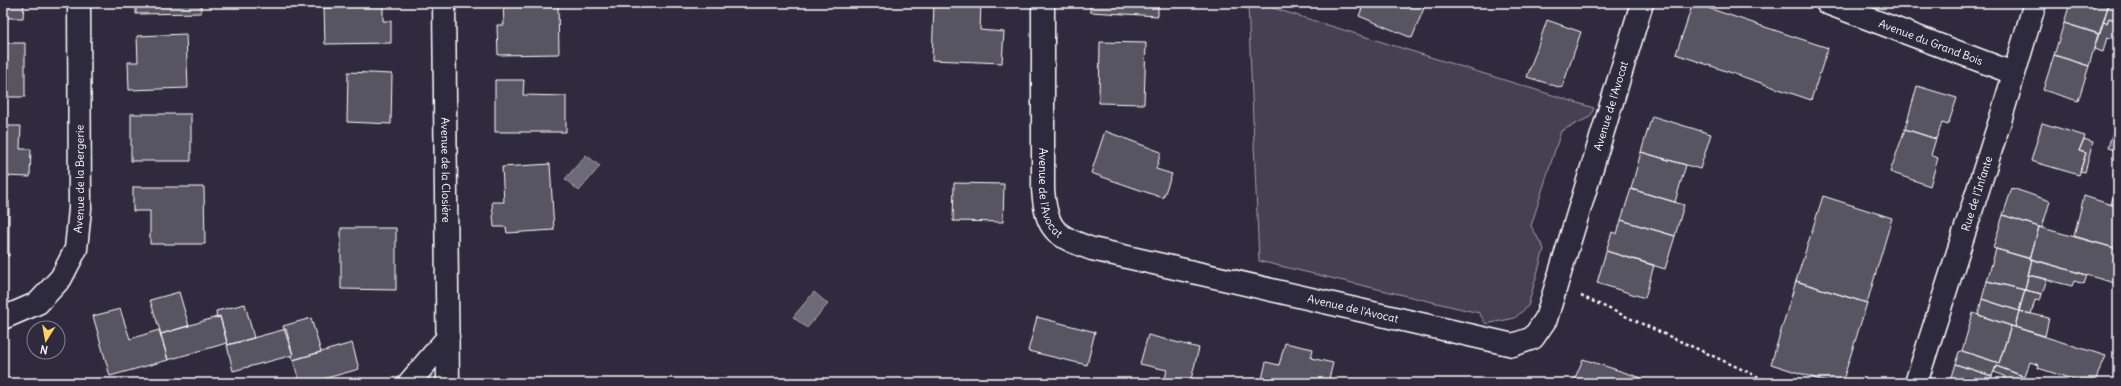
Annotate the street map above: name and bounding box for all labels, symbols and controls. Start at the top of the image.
street label: Avenue du Grand Bois [1877,16,1985,68]
street label: Avenue de l'Avocat [1591,59,1631,152]
street label: Avenue de la Closière [438,117,453,223]
street label: Avenue de la Bergerie [71,125,87,234]
street label: Avenue de l'Avocat [1036,148,1066,241]
street label: Rue de l'Infante [1958,154,1995,233]
street label: Avenue de l'Avocat [1306,291,1400,326]
north arrow [26,320,66,360]
text: N [39,342,49,357]

